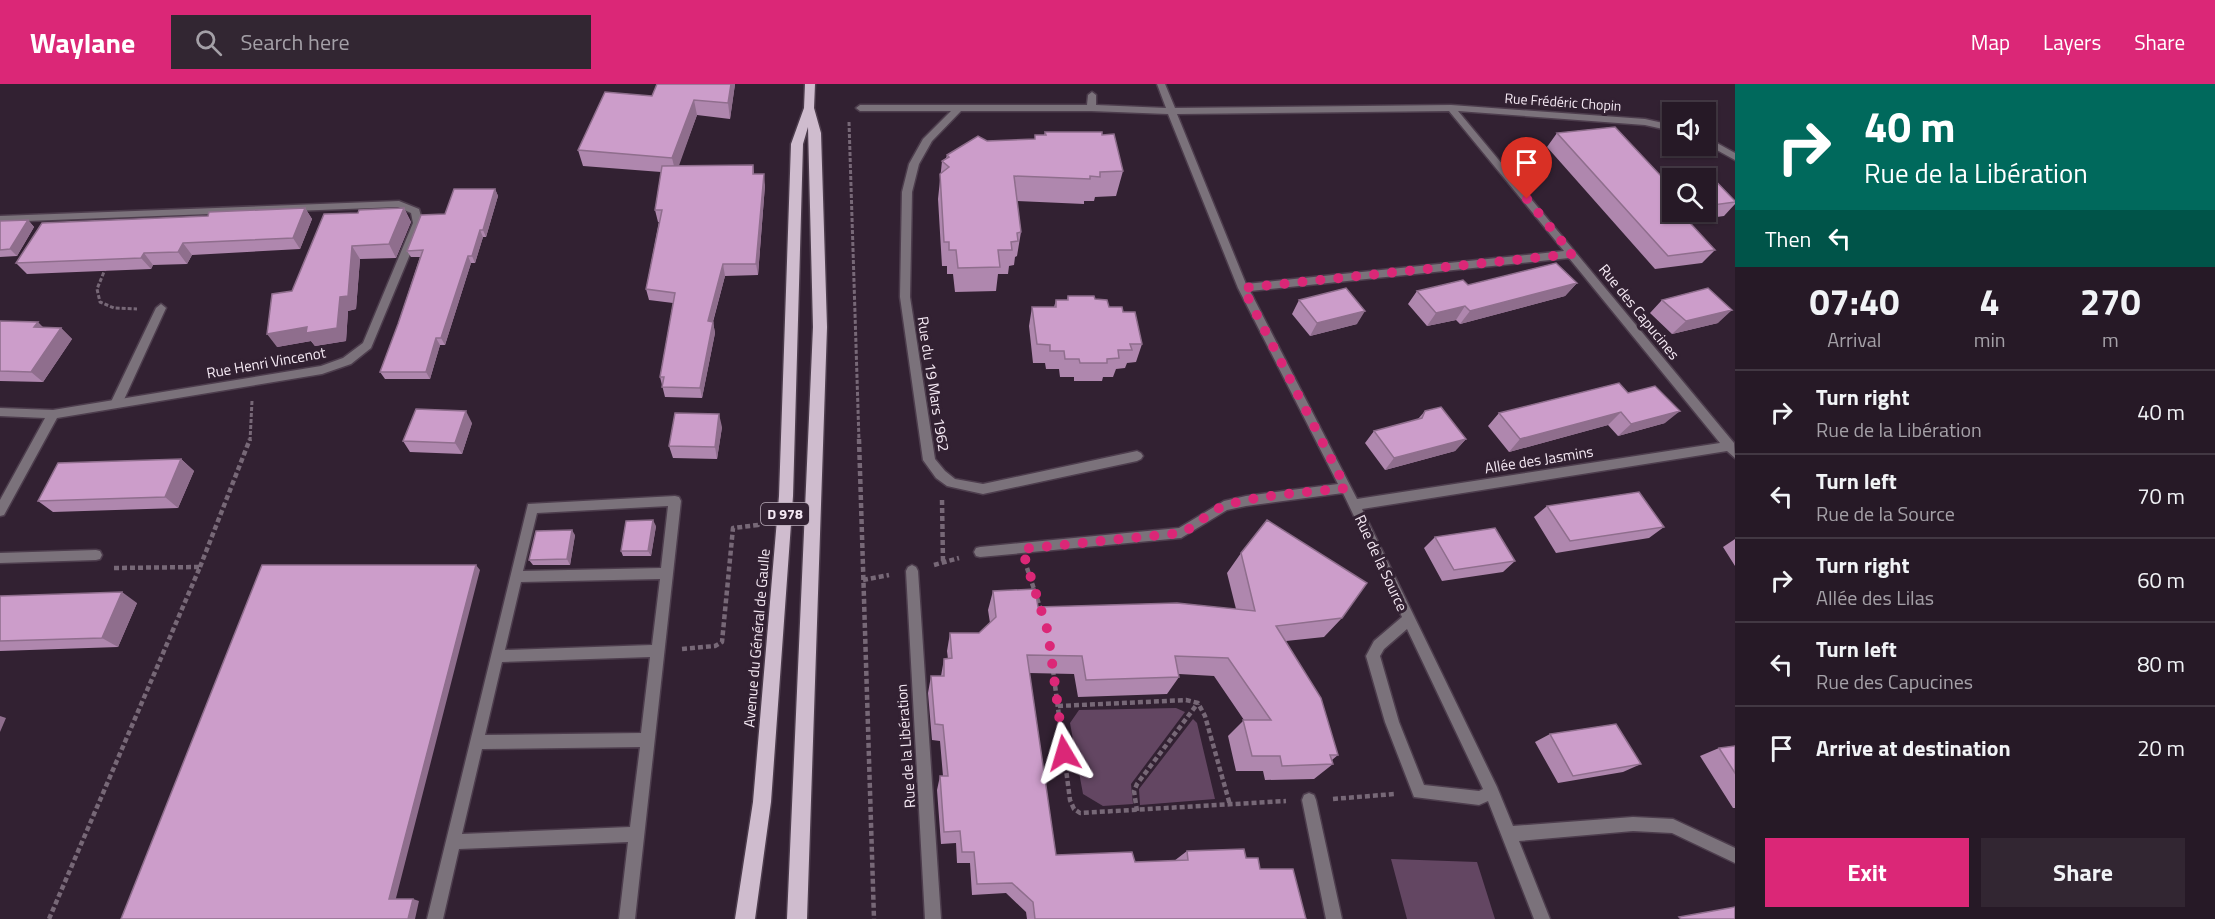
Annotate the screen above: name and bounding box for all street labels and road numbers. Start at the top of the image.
street label: Rue Frédéric Chopin [1504,87,1622,116]
street label: Rue des Capucines [1593,259,1685,365]
street label: Rue du 19 Mars 1962 [911,315,956,453]
street label: Rue Henri Vincenot [204,341,328,384]
street label: Allée des Jasmins [1483,440,1595,479]
road number: D 978 [761,503,809,525]
street label: Rue de la Source [1349,511,1414,615]
street label: Avenue du Général de Gaulle [737,548,776,728]
street label: Rue de la Libération [890,683,921,809]

